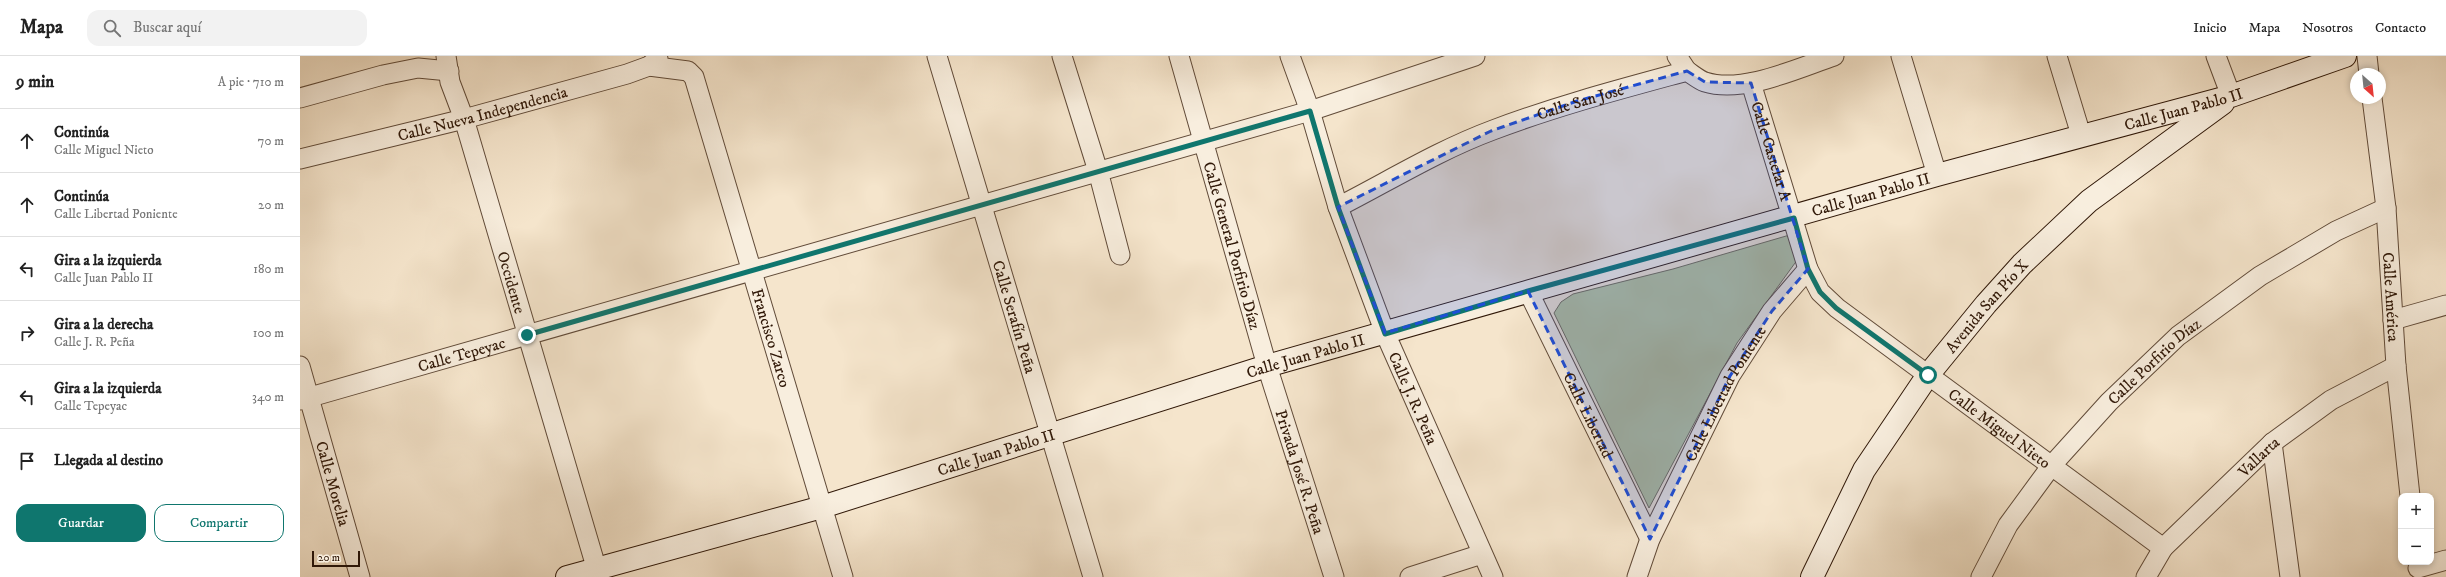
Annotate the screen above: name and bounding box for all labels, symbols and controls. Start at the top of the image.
search box [87,10,367,46]
text: Mapa [20,16,63,39]
icon: search [101,17,123,39]
text: Buscar aquí [133,18,201,37]
text: Inicio [2193,19,2226,37]
text: Mapa [2248,19,2280,37]
text: Nosotros [2302,19,2353,37]
text: Contacto [2375,19,2426,37]
north arrow [2350,68,2386,104]
text: 9 min [16,71,54,93]
text: A pie · 710 m [218,74,284,90]
street label: Calle San José [1534,80,1626,125]
street label: Calle Nueva Independencia [396,82,570,146]
street label: Calle Juan Pablo II [2122,83,2246,135]
street label: Calle Castelar A [1746,99,1796,204]
text: Continúa [54,123,109,142]
icon: ahead [16,130,38,152]
text: 70 m [258,133,284,149]
text: Calle Miguel Nieto [54,142,154,158]
street label: Calle General Porfirio Díaz [1199,160,1265,332]
street label: Calle Juan Pablo II [1809,168,1933,221]
text: Continúa [54,187,109,206]
icon: ahead [16,194,38,216]
text: 20 m [258,197,284,213]
text: Calle Libertad Poniente [54,206,178,222]
street label: Occidente [493,249,530,316]
text: Gira a la izquierda [54,251,162,270]
street label: Calle América [2378,252,2403,343]
street label: Avenida San Pío X [1941,255,2033,357]
icon: left [16,258,38,280]
street label: Calle Serafín Peña [988,258,1040,376]
text: 180 m [253,261,284,277]
text: Calle Juan Pablo II [54,270,153,286]
street label: Francisco Zarco [747,286,795,390]
street label: Calle Porfirio Díaz [2104,314,2205,409]
text: Gira a la derecha [54,315,153,334]
icon: right [16,322,38,344]
street label: Calle Libertad Poniente [1681,322,1771,465]
text: 100 m [253,325,284,341]
route end [518,326,536,344]
street label: Calle Juan Pablo II [1244,330,1367,383]
street label: Calle Tepeyac [416,333,508,377]
text: Calle J. R. Peña [54,334,134,350]
street label: Calle J. R. Peña [1384,349,1442,448]
route start [1919,366,1937,384]
street label: Calle Libertad [1559,369,1617,461]
text: Gira a la izquierda [54,379,162,398]
street label: Calle Miguel Nieto [1944,384,2055,473]
icon: left [16,386,38,408]
text: 340 m [252,389,284,405]
text: Calle Tepeyac [54,398,127,414]
street label: Privada José R. Peña [1270,407,1329,537]
street label: Calle Juan Pablo II [935,425,1058,481]
street label: Vallarta [2233,432,2284,482]
street label: Calle Morelia [311,439,354,529]
icon: arrive [16,450,38,472]
text: Llegada al destino [54,451,163,470]
map controls [2398,493,2434,565]
button: + [2398,493,2434,529]
button: Guardar [16,504,146,542]
button: Compartir [154,504,284,542]
button: − [2398,529,2434,565]
scale bar [312,549,360,568]
text: 20 m [318,551,340,565]

